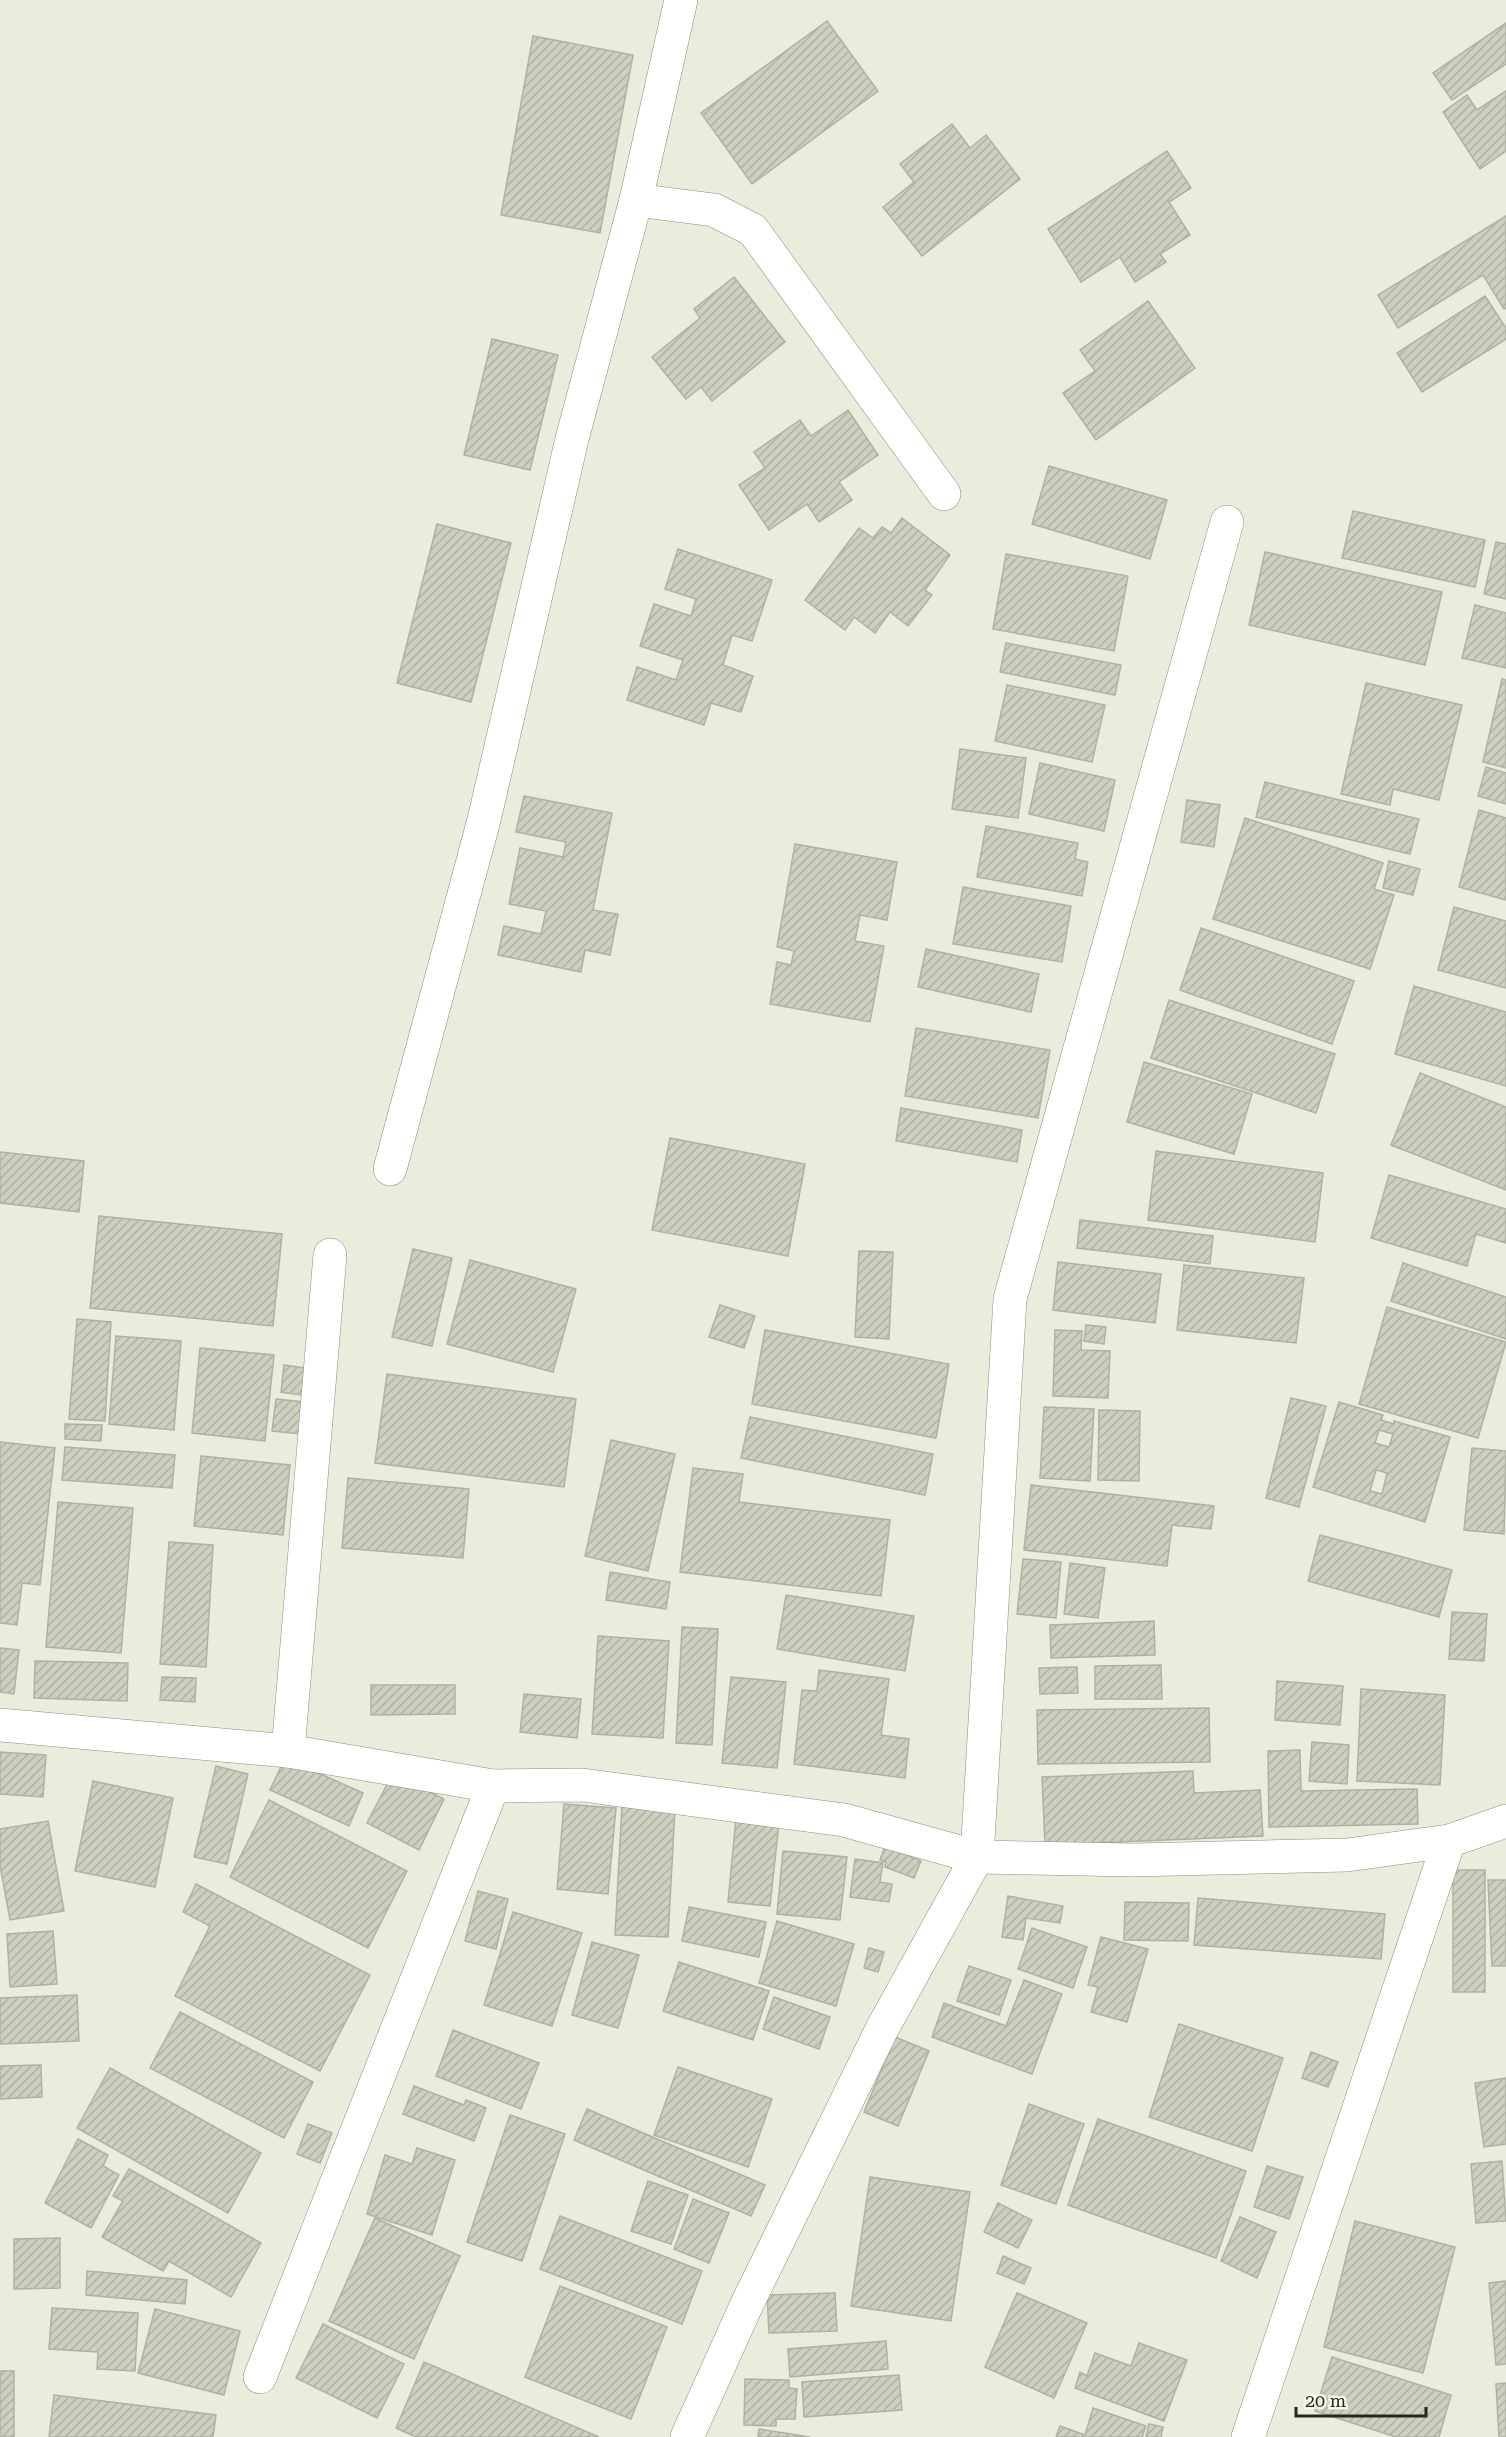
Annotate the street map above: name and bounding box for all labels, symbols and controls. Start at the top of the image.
scale bar [1296,2380,1426,2418]
text: 20 m [1305,2390,1346,2411]

